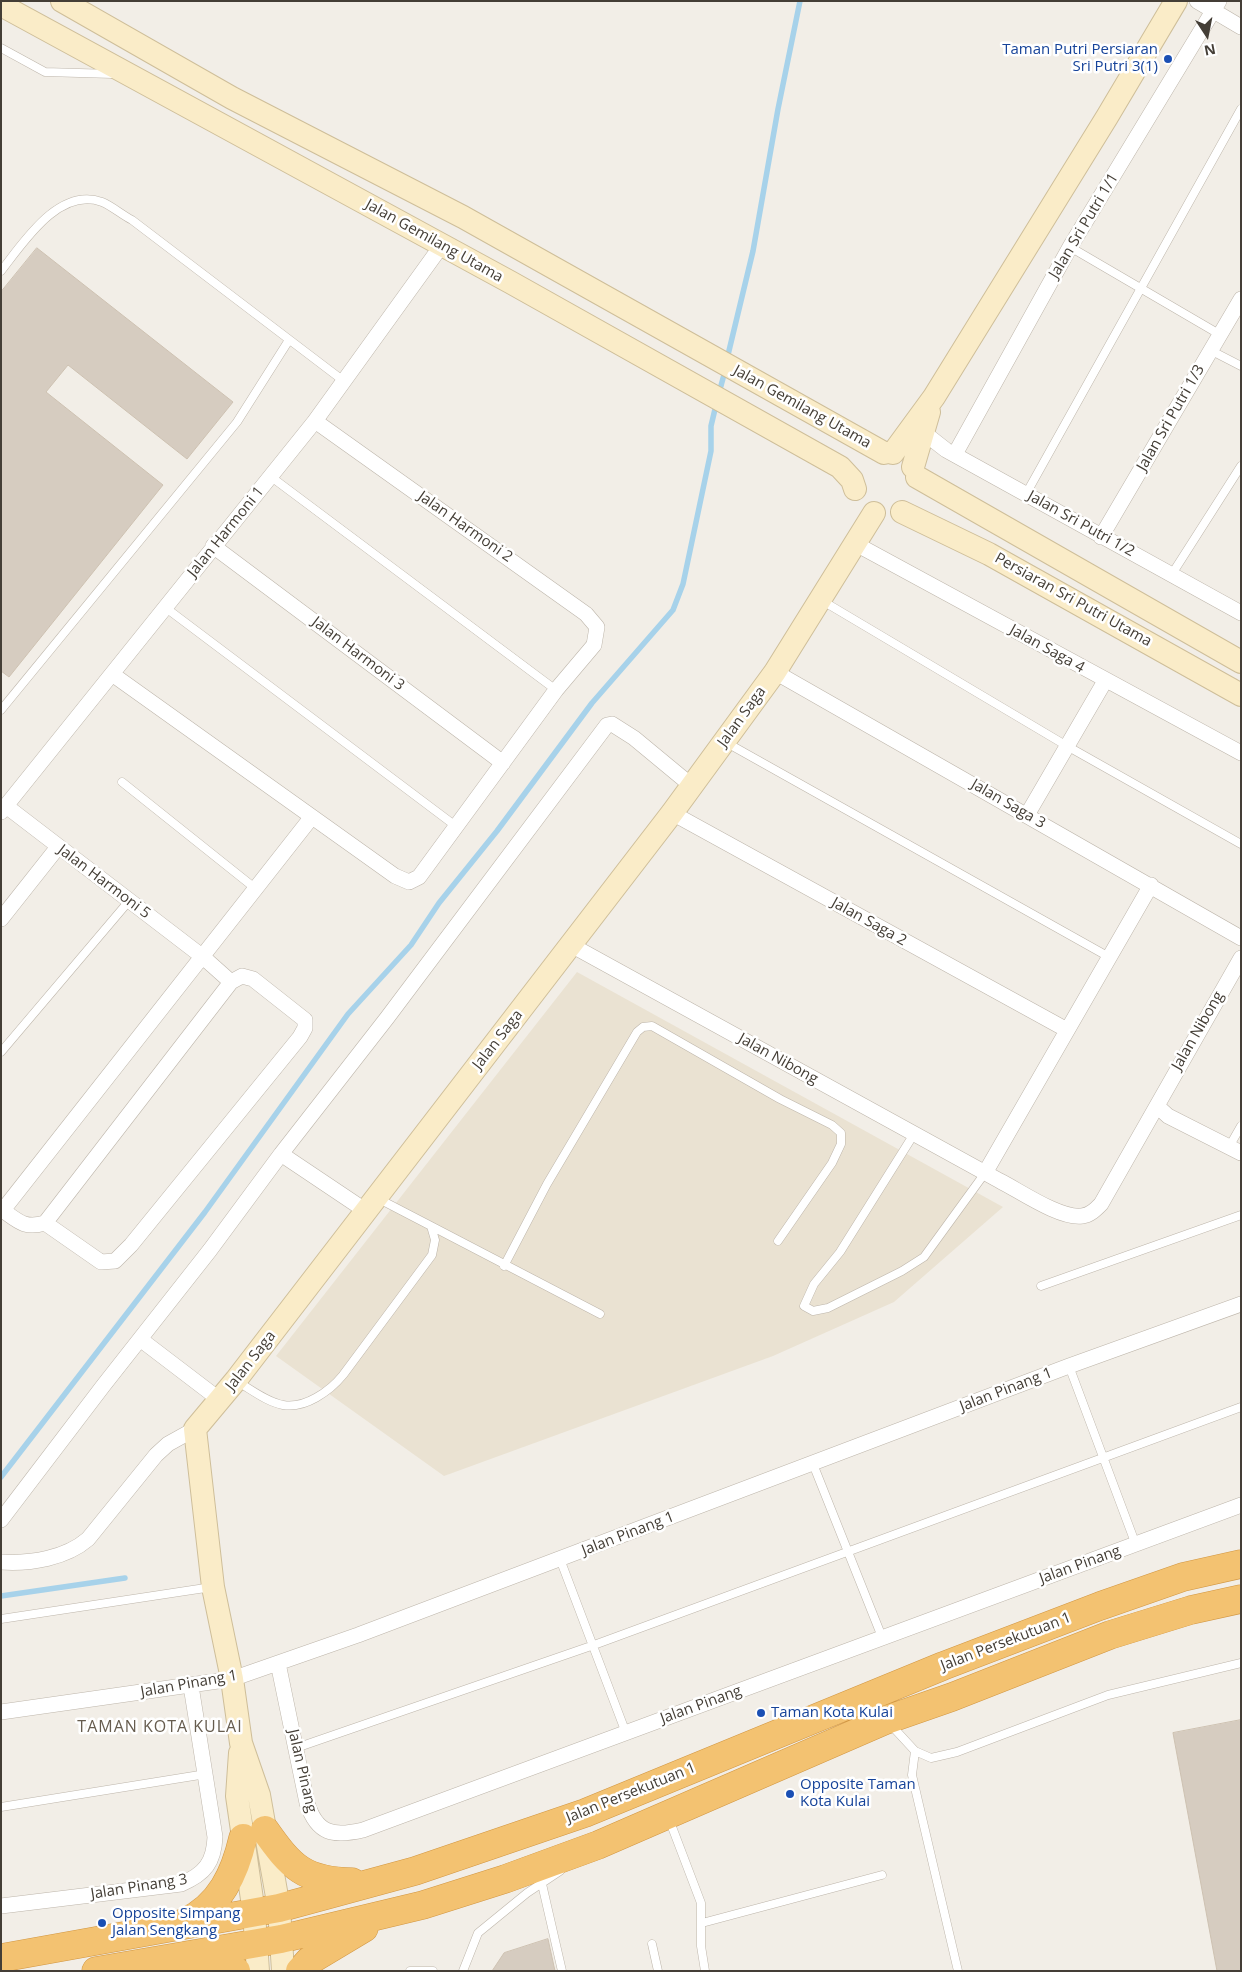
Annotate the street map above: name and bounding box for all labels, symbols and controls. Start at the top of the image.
north arrow [1182,10,1232,60]
text: N [1203,40,1217,61]
place label: Taman Putri Persiaran Sri Putri 3(1) [1002,41,1158,76]
marker: Taman Putri Persiaran Sri Putri 3(1) [1162,53,1174,65]
street label: Jalan Sri Putri 1/1 [1045,170,1123,282]
street label: Jalan Gemilang Utama [362,196,506,286]
street label: Jalan Gemilang Utama [730,362,874,452]
street label: Jalan Sri Putri 1/3 [1133,362,1209,474]
street label: Jalan Harmoni 1 [184,483,268,581]
street label: Jalan Sri Putri 1/2 [1024,487,1138,561]
street label: Jalan Harmoni 2 [414,488,516,566]
street label: Persiaran Sri Putri Utama [991,549,1155,651]
street label: Jalan Harmoni 3 [308,613,408,695]
street label: Jalan Saga 4 [1006,621,1088,677]
street label: Jalan Saga [714,683,770,751]
street label: Jalan Saga 3 [968,775,1048,833]
street label: Jalan Harmoni 5 [54,841,154,923]
street label: Jalan Saga 2 [828,894,910,950]
street label: Jalan Nibong [1168,988,1228,1074]
street label: Jalan Saga [469,1007,527,1073]
street label: Jalan Nibong [735,1030,821,1088]
street label: Jalan Saga [222,1328,280,1394]
street label: Jalan Pinang 1 [957,1364,1055,1416]
street label: Jalan Pinang 1 [579,1508,677,1560]
street label: Jalan Pinang [1037,1542,1123,1588]
street label: Jalan Persekutuan 1 [938,1609,1074,1675]
street label: Jalan Pinang 1 [139,1667,239,1701]
street label: Jalan Pinang [658,1682,744,1728]
place label: Taman Kota Kulai [771,1704,893,1722]
marker: Taman Kota Kulai [755,1707,767,1719]
district label: TAMAN KOTA KULAI [75,1717,245,1737]
street label: Jalan Pinang [284,1727,320,1815]
street label: Jalan Persekutuan 1 [563,1759,699,1827]
place label: Opposite Taman Kota Kulai [800,1776,916,1811]
marker: Opposite Taman Kota Kulai [784,1788,796,1800]
street label: Jalan Pinang 3 [89,1870,189,1904]
place label: Opposite Simpang Jalan Sengkang [112,1905,240,1940]
marker: Opposite Simpang Jalan Sengkang [96,1917,108,1929]

